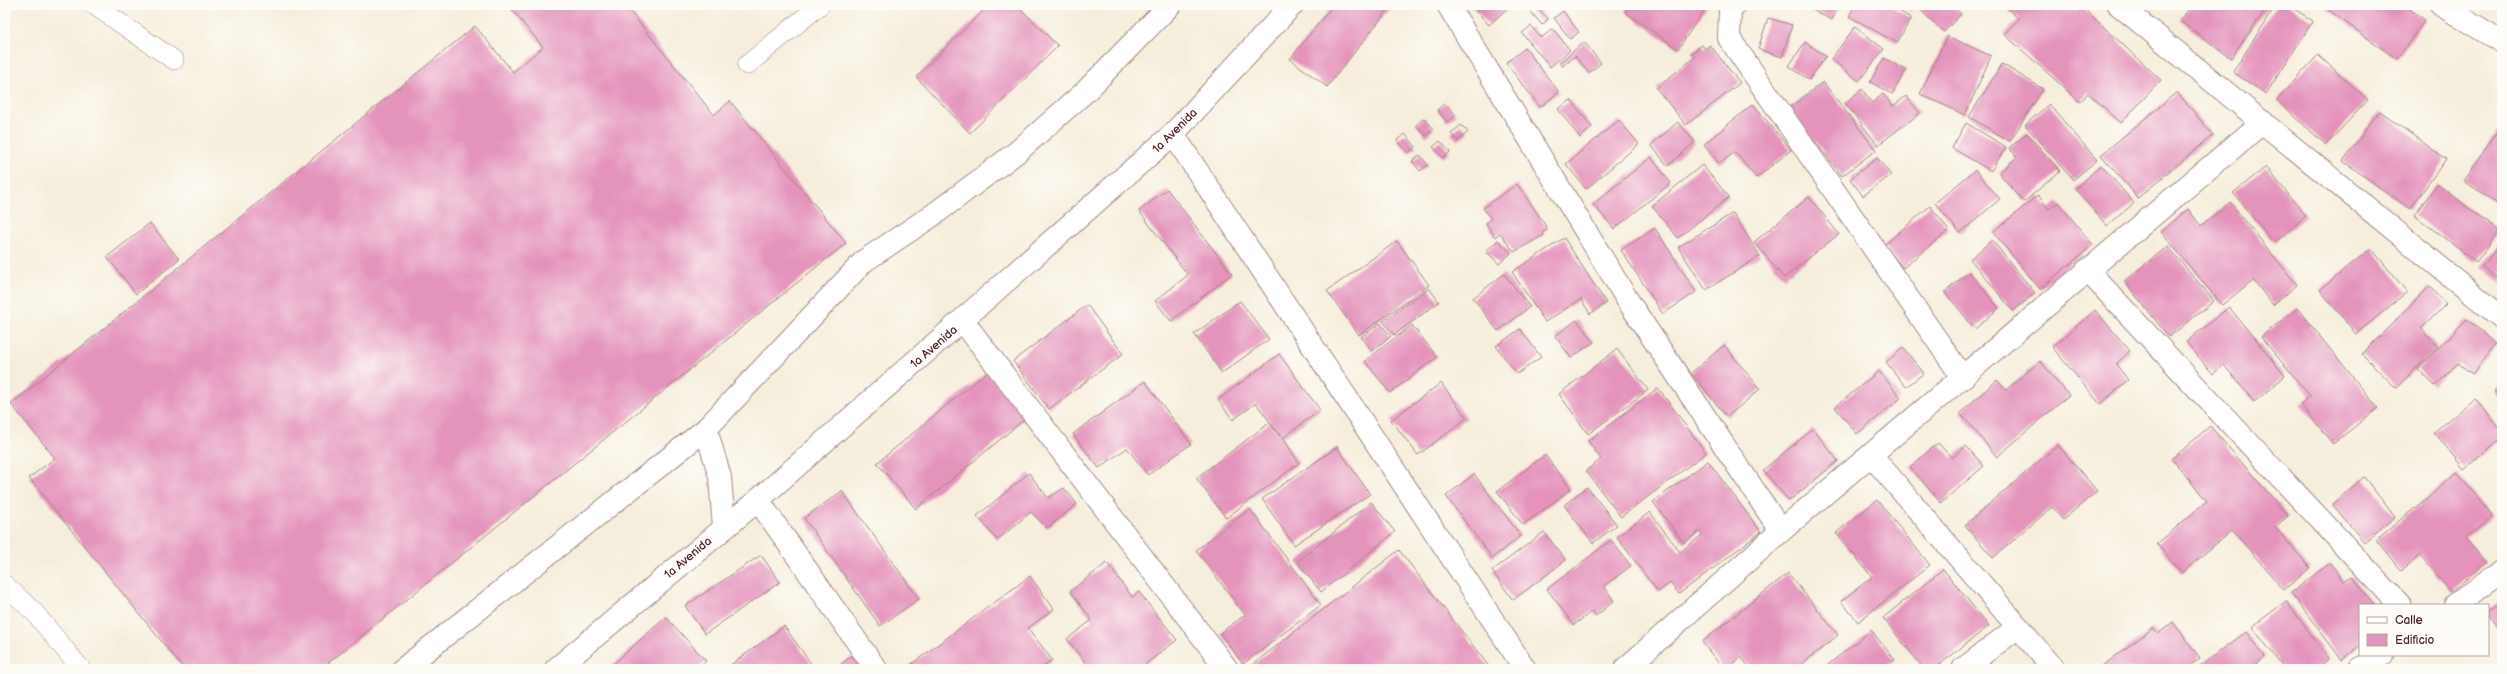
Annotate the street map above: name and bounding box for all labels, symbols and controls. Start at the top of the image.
street label: 1a Avenida [1149,105,1201,157]
street label: 1a Avenida [907,322,961,372]
street label: 1a Avenida [661,534,715,582]
legend [2359,604,2489,656]
text: Calle [2395,613,2423,628]
text: Edificio [2395,633,2435,648]

